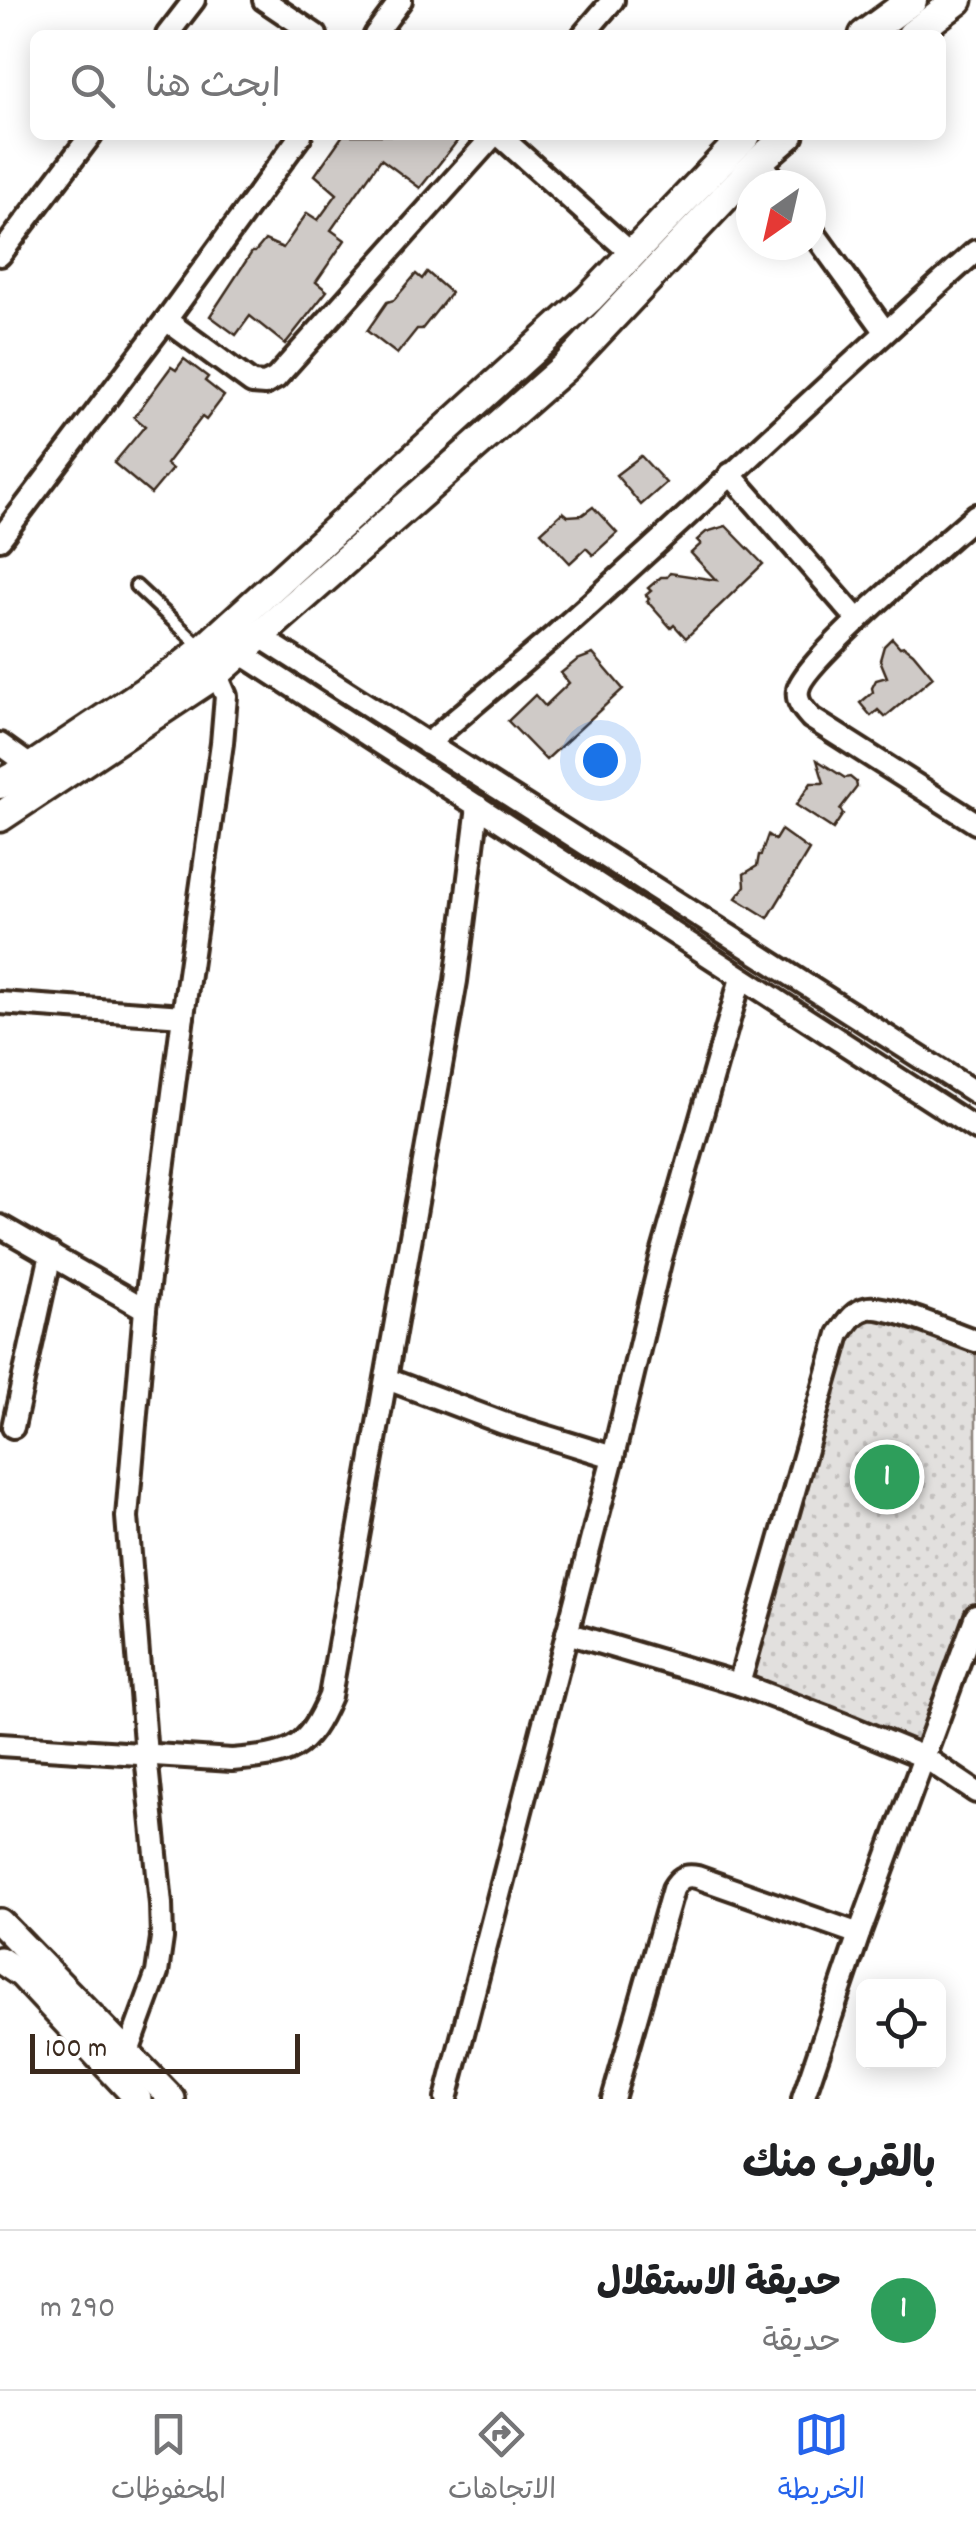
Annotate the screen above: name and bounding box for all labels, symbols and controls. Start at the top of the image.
search box [30,30,946,140]
icon: search [65,58,120,113]
text: ابحث هنا [145,61,281,116]
north arrow [736,170,826,260]
your location [575,735,626,786]
pin: 1 [854,1440,920,1514]
map controls [856,1979,946,2069]
button: locate [856,1979,946,2069]
scale bar [30,2029,300,2074]
text: 100 m [45,2031,107,2071]
text: بالقرب منك [742,2138,936,2198]
text: حديقة الاستقلال [597,2259,841,2314]
text: 290 m [40,2287,115,2333]
text: 1 [900,2287,907,2333]
text: حديقة [763,2321,841,2367]
tab: المحفوظات [111,2407,226,2513]
tab: الاتجاهات [448,2407,556,2513]
tab: الخريطة [778,2407,865,2513]

